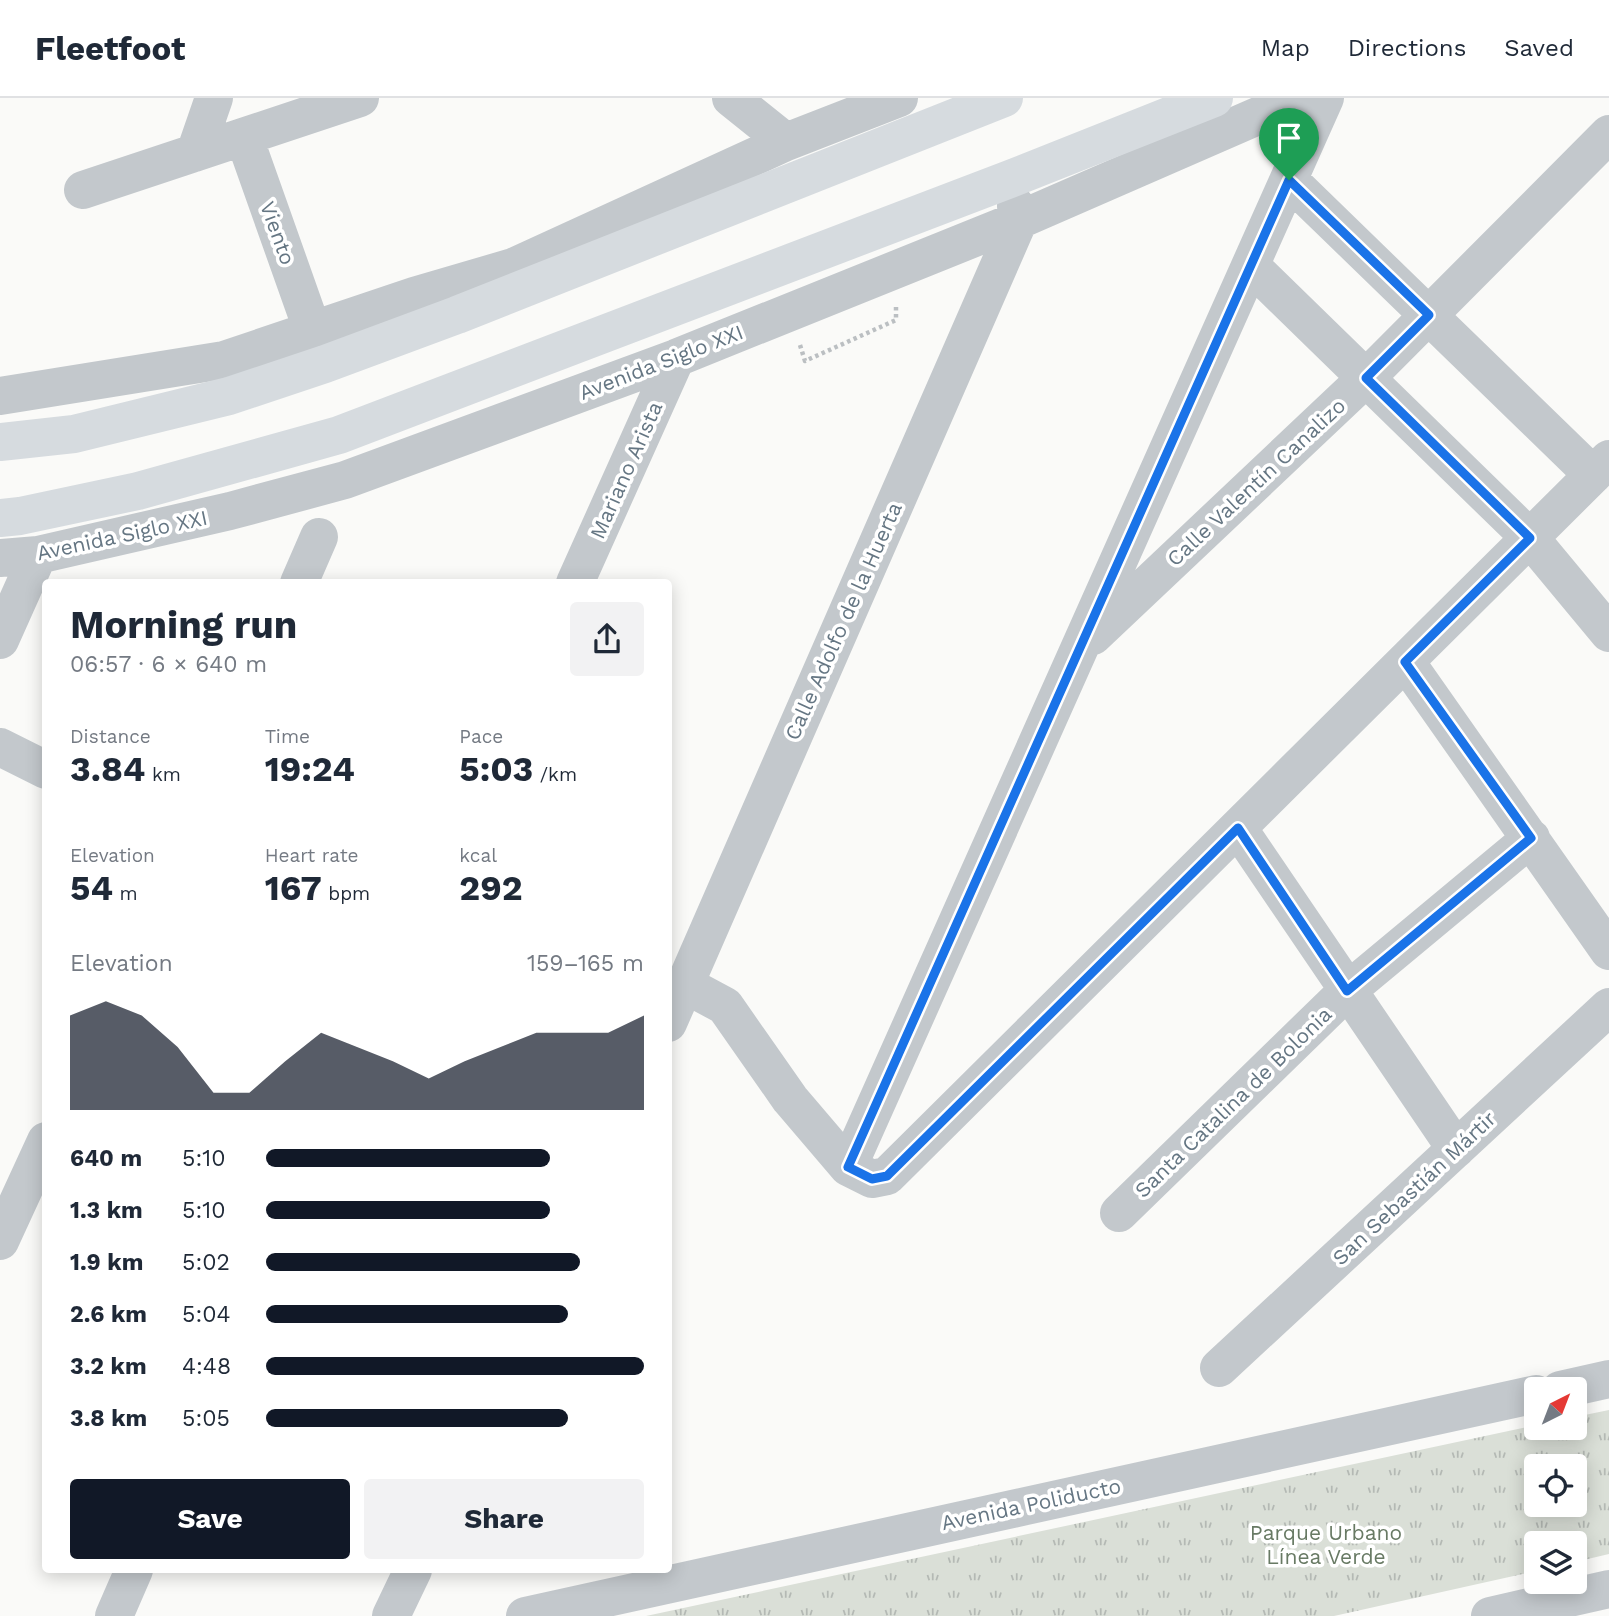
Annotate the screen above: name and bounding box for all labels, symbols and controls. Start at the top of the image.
text: Fleetfoot [35,29,186,68]
text: Map [1261,34,1310,62]
text: Directions [1348,34,1466,62]
text: Saved [1504,34,1574,62]
pin [1259,108,1319,180]
icon: arrive [1270,119,1308,157]
street label: Viento [255,198,301,268]
street label: Avenida Siglo XXI [575,319,747,405]
street label: Calle Valentín Canalizo [1162,393,1350,571]
street label: Mariano Arista [585,397,667,542]
street label: Calle Adolfo de la Huerta [779,498,907,744]
street label: Avenida Siglo XXI [34,505,210,565]
button: share [570,602,644,676]
text: Morning run [70,603,297,647]
text: 06:57 · 6 × 640 m [70,651,267,678]
text: Distance [70,725,151,748]
text: Time [265,725,310,748]
text: Pace [459,725,503,748]
text: 3.84 [70,748,145,790]
text: 19:24 [265,748,355,790]
text: 5:03 [459,748,533,790]
text: km [145,763,181,786]
text: /km [533,763,577,786]
text: Elevation [70,844,155,867]
text: Heart rate [265,844,359,867]
text: kcal [459,844,497,867]
text: 54 [70,867,113,909]
text: 167 [265,867,322,909]
text: 292 [459,867,523,909]
text: m [113,882,138,905]
text: bpm [322,882,370,905]
text: Elevation [70,950,173,977]
text: 159–165 m [527,950,644,977]
street label: Santa Catalina de Bolonia [1129,1001,1337,1203]
street label: San Sebastián Mártir [1327,1106,1501,1270]
text: 640 m [70,1145,142,1172]
text: 5:10 [182,1145,225,1172]
text: 1.3 km [70,1197,143,1224]
text: 5:10 [182,1197,225,1224]
text: 1.9 km [70,1249,143,1276]
text: 5:02 [182,1249,230,1276]
text: 2.6 km [70,1301,147,1328]
text: 5:04 [182,1301,231,1328]
text: 3.2 km [70,1353,147,1380]
text: 4:48 [182,1353,231,1380]
north arrow [1524,1377,1587,1440]
map controls [1524,1377,1587,1594]
text: 3.8 km [70,1405,147,1432]
text: 5:05 [182,1405,230,1432]
button: locate [1524,1454,1587,1517]
street label: Avenida Poliducto [939,1473,1123,1535]
button: Save [70,1479,350,1559]
button: Share [364,1479,644,1559]
park label: Parque Urbano Línea Verde [1250,1520,1402,1569]
button: layers [1524,1531,1587,1594]

